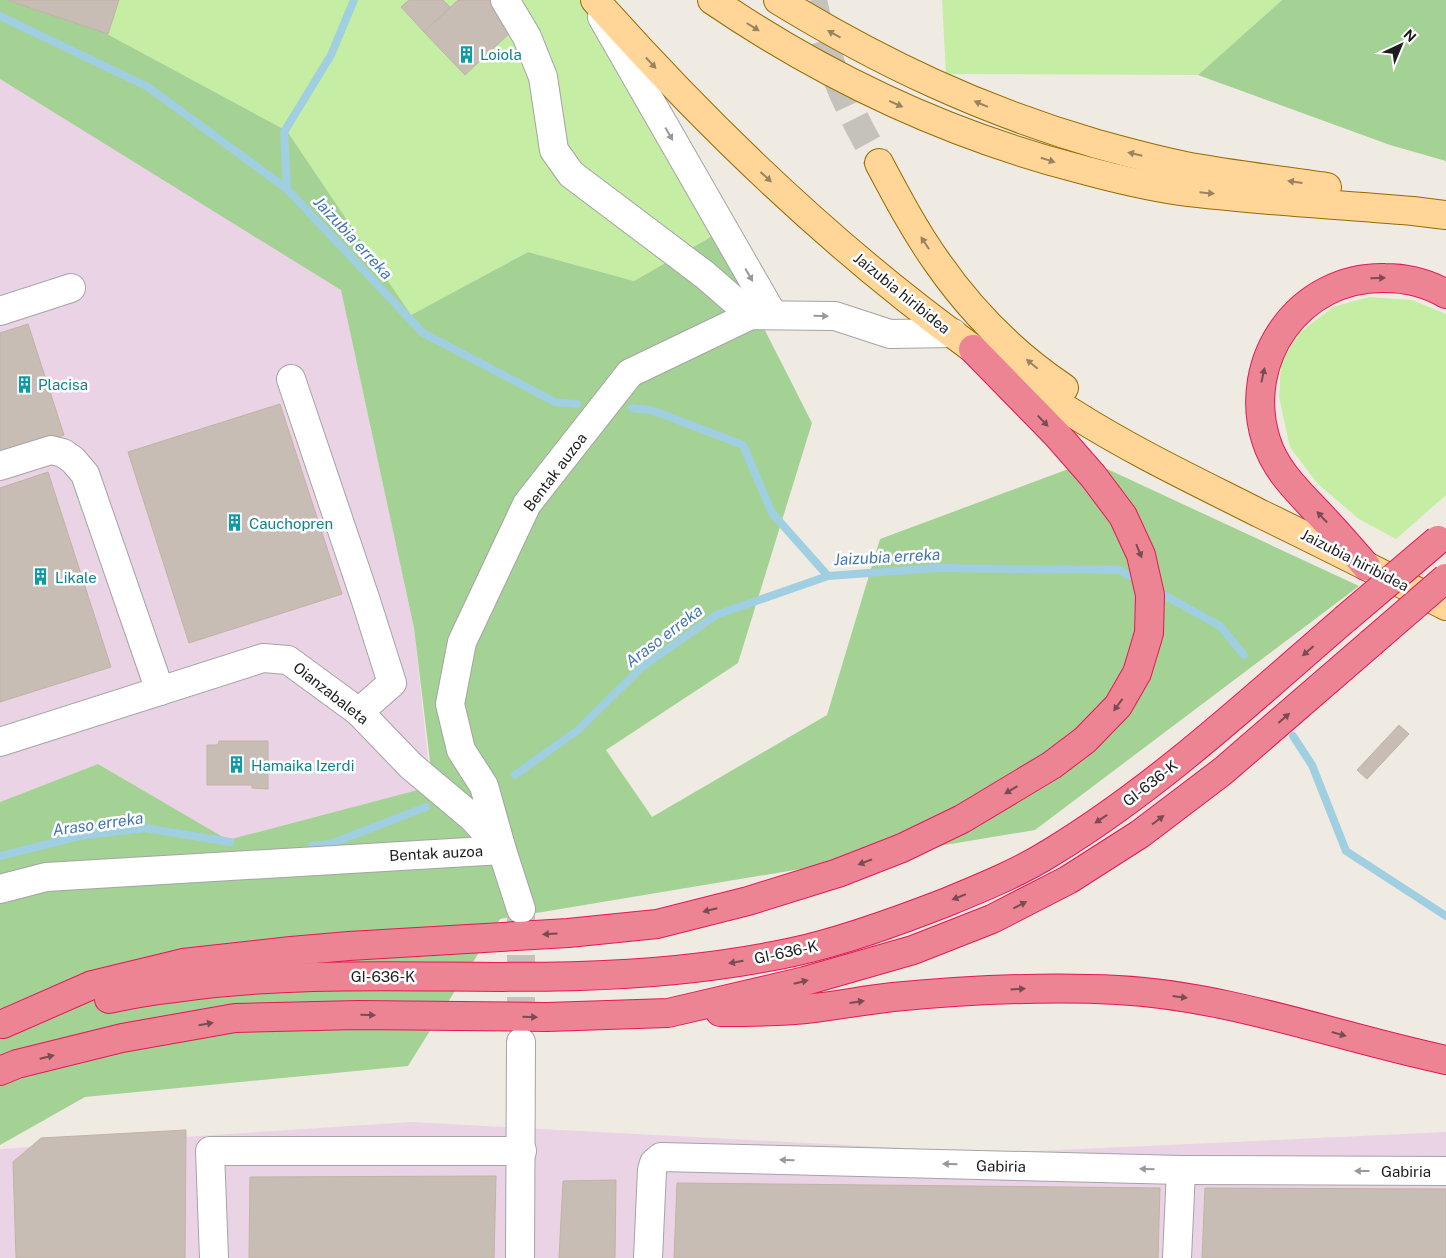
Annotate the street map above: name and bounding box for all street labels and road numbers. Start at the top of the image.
street label: Jaizubia hiribidea [850,249,954,337]
street label: Bentak auzoa [520,429,590,515]
street label: Jaizubia hiribidea [1298,525,1412,595]
street label: Oianzabaleta [290,658,372,728]
street label: GI-636-K [1119,756,1181,810]
street label: Bentak auzoa [389,842,483,864]
street label: GI-636-K [753,937,819,967]
street label: GI-636-K [351,968,415,985]
street label: Gabiria [976,1157,1026,1175]
street label: Gabiria [1381,1163,1431,1180]

